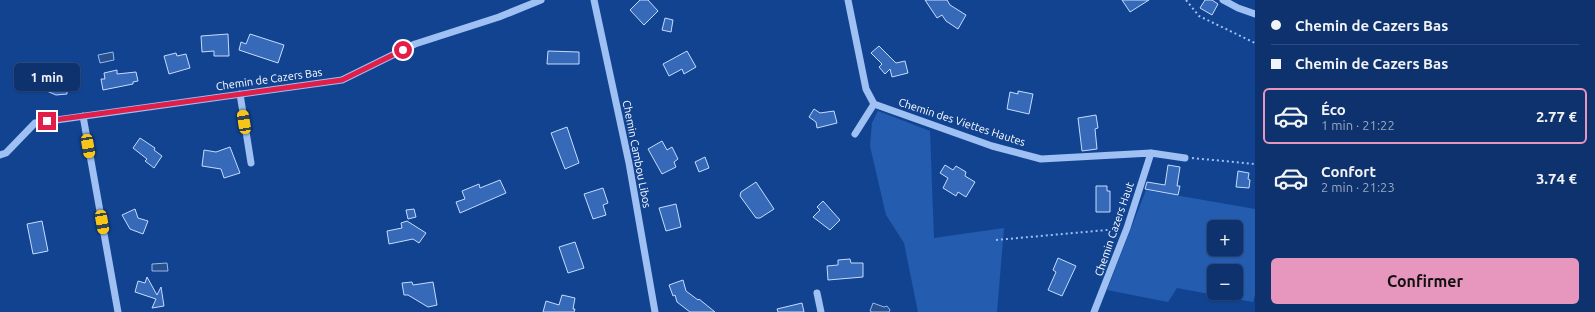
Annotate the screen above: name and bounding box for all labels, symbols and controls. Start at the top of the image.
text: Chemin de Cazers Bas [1295,17,1448,34]
route start [394,41,412,59]
text: Chemin de Cazers Bas [1295,55,1448,72]
callout: 1 min [14,63,80,91]
street label: Chemin de Cazers Bas [215,66,323,92]
text: 1 min [31,70,63,84]
street label: Chemin des Viettes Hautes [897,96,1027,148]
icon: car [1273,98,1309,134]
street label: Chemin Cambou Libos [621,99,653,209]
text: Éco [1321,101,1346,118]
text: 2.77 € [1536,108,1577,125]
car [236,109,252,135]
route end [38,112,56,130]
text: 1 min · 21:22 [1321,118,1395,132]
car [80,133,96,159]
icon: car [1273,160,1309,196]
text: Confort [1321,163,1376,180]
text: 3.74 € [1536,170,1577,187]
street label: Chemin Cazers Haut [1092,180,1136,278]
text: 2 min · 21:23 [1321,180,1395,194]
car [94,209,110,235]
map controls [1207,220,1243,300]
button: + [1207,220,1243,256]
button: Confirmer [1271,258,1579,304]
button: − [1207,264,1243,300]

